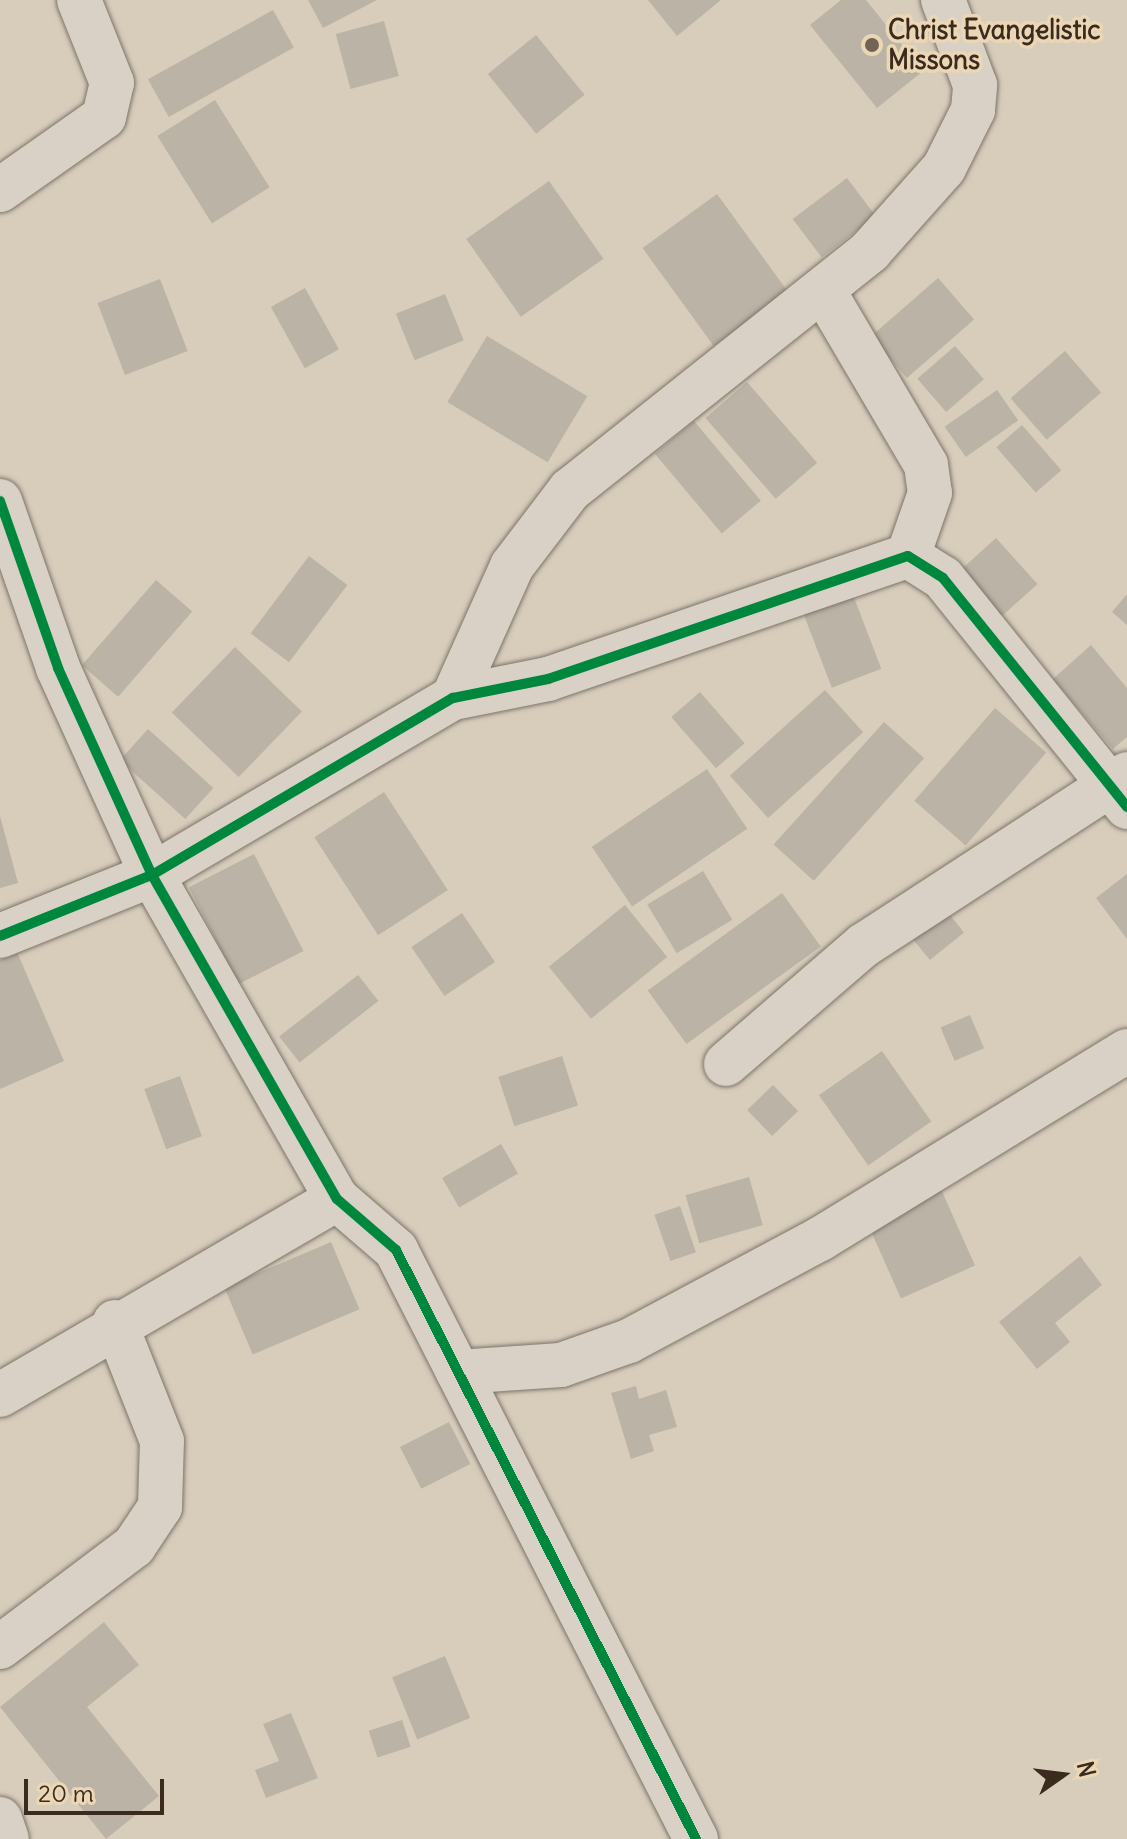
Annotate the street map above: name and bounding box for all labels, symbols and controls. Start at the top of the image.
place label: Christ Evangelistic Missons [888,14,1100,76]
marker: Christ Evangelistic Missons [863,36,881,54]
north arrow [1023,1735,1103,1815]
text: N [1071,1758,1102,1780]
scale bar [28,1763,168,1813]
text: 20 m [38,1778,94,1808]

